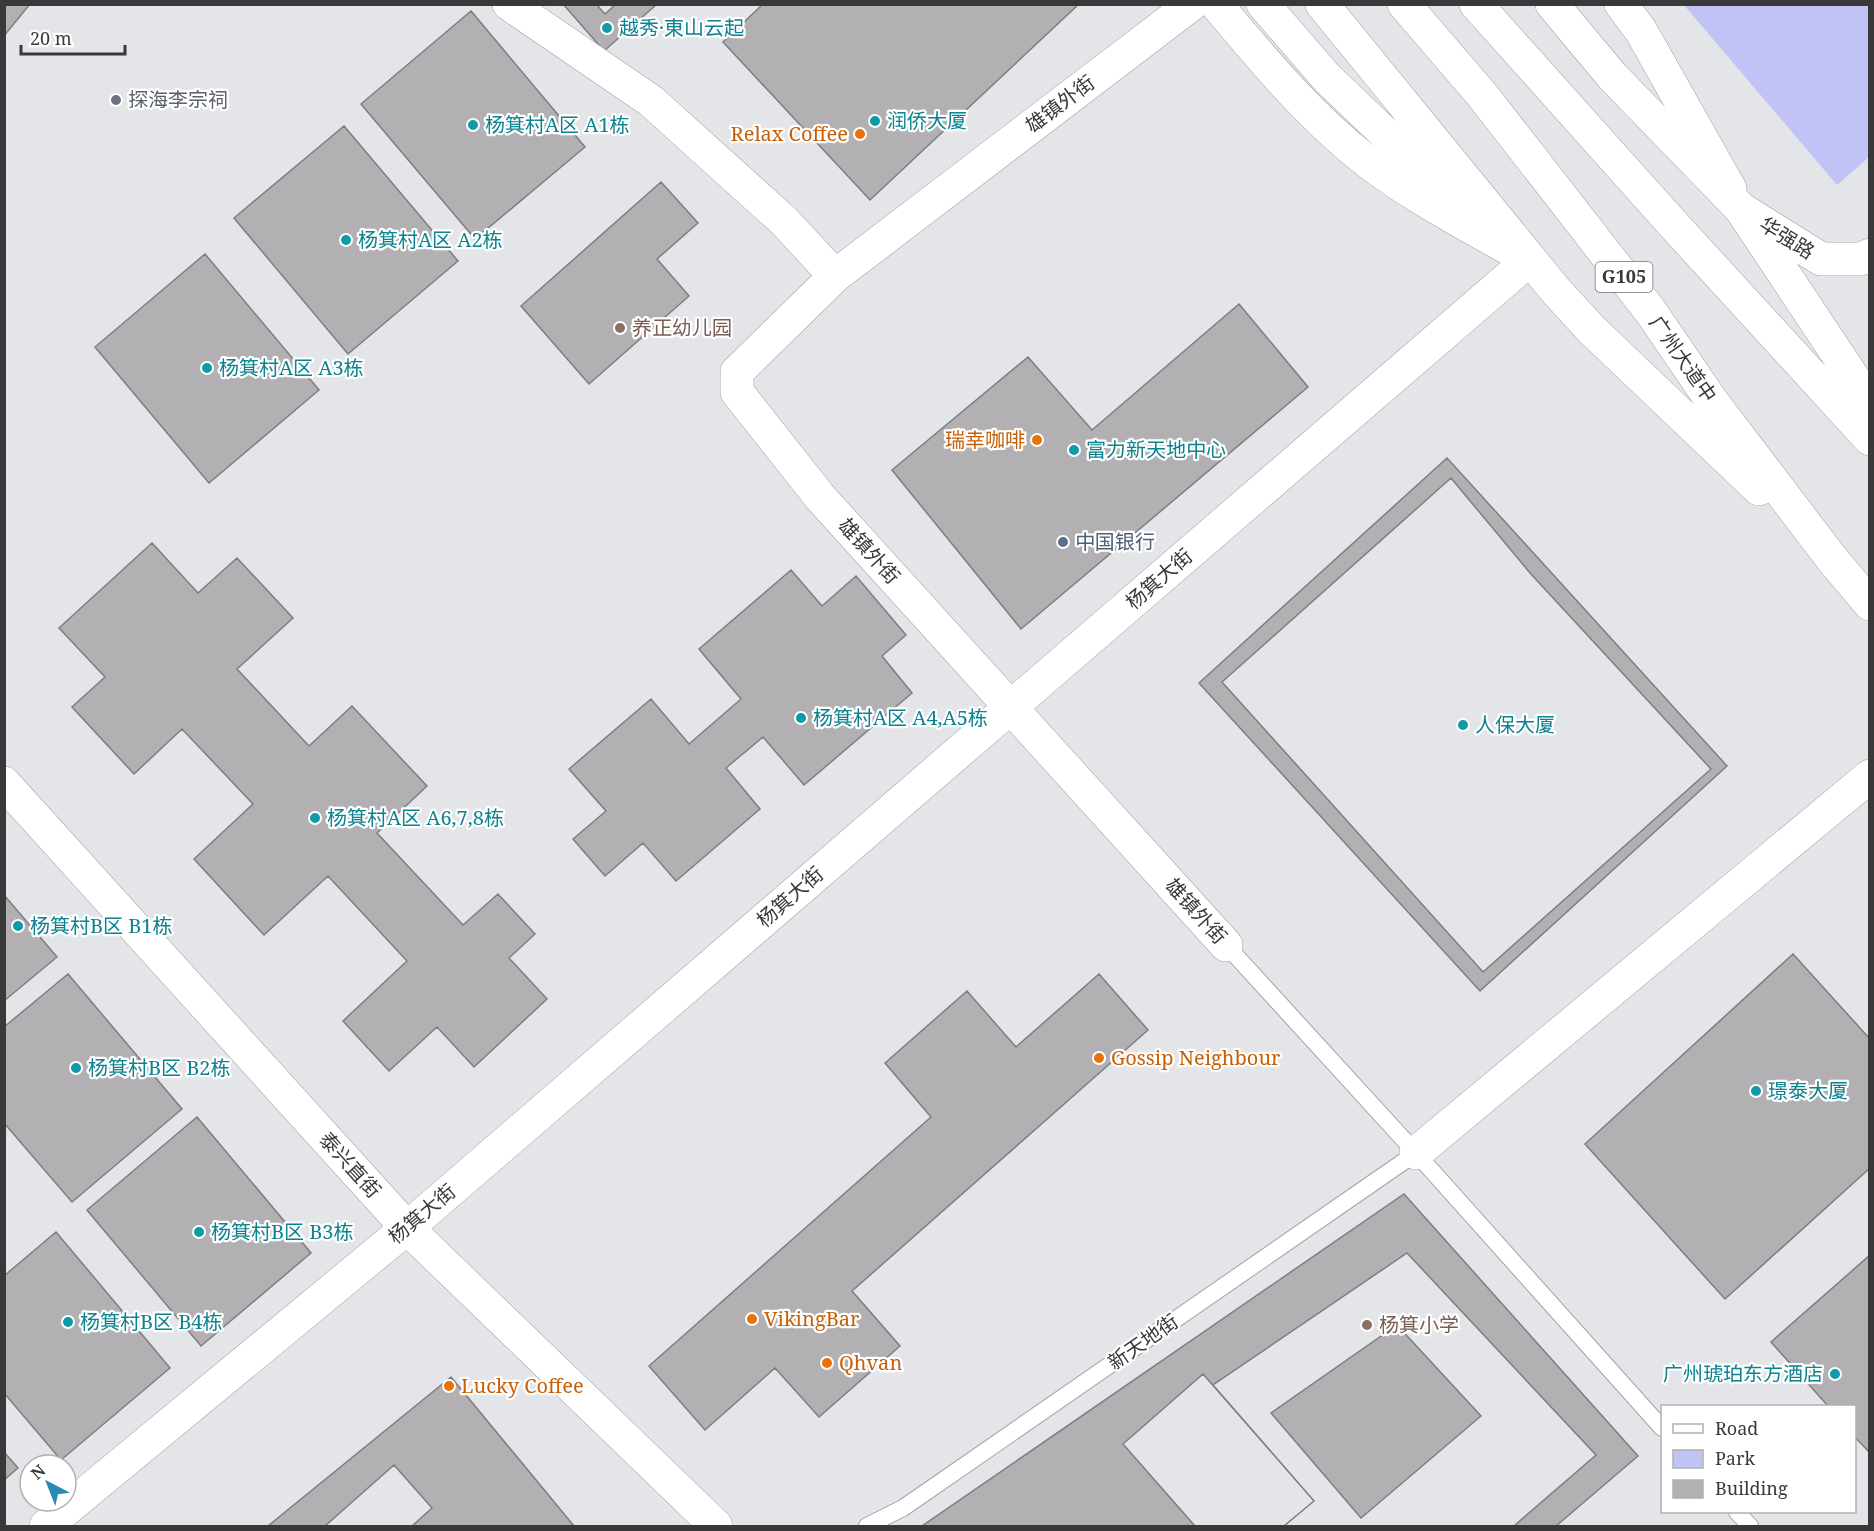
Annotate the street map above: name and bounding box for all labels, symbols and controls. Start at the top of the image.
place label: 越秀·東山云起 [619,14,744,41]
scale bar [21,18,124,56]
marker: 越秀·東山云起 [600,21,614,35]
text: 20 m [30,26,72,50]
street label: 雄镇外街 [1020,69,1100,138]
place label: 探海李宗祠 [128,86,228,113]
marker: 探海李宗祠 [109,93,123,107]
place label: 润侨大厦 [887,107,967,134]
place label: 杨箕村A区 A1栋 [485,111,630,138]
marker: 润侨大厦 [868,114,882,128]
marker: 杨箕村A区 A1栋 [466,118,480,132]
place label: Relax Coffee [731,120,848,147]
marker: Relax Coffee [853,127,867,141]
street label: 华强路 [1755,210,1820,265]
place label: 杨箕村A区 A2栋 [358,226,503,253]
marker: 杨箕村A区 A2栋 [339,233,353,247]
road number: G105 [1596,262,1652,292]
street label: 广州大道中 [1644,310,1723,407]
place label: 养正幼儿园 [632,314,732,341]
marker: 养正幼儿园 [613,321,627,335]
place label: 杨箕村A区 A3栋 [219,354,364,381]
marker: 杨箕村A区 A3栋 [200,361,214,375]
place label: 瑞幸咖啡 [945,426,1025,453]
marker: 瑞幸咖啡 [1030,433,1044,447]
place label: 富力新天地中心 [1086,436,1226,463]
marker: 富力新天地中心 [1067,443,1081,457]
street label: 雄镇外街 [833,512,906,589]
place label: 中国银行 [1075,528,1155,555]
marker: 中国银行 [1056,535,1070,549]
street label: 杨箕大街 [1120,542,1198,615]
place label: 杨箕村A区 A4,A5栋 [813,704,988,731]
marker: 杨箕村A区 A4,A5栋 [794,711,808,725]
place label: 人保大厦 [1475,711,1555,738]
marker: 人保大厦 [1456,718,1470,732]
place label: 杨箕村A区 A6,7,8栋 [327,804,504,831]
marker: 杨箕村A区 A6,7,8栋 [308,811,322,825]
street label: 杨箕大街 [751,860,829,933]
street label: 雄镇外街 [1160,872,1233,949]
place label: 杨箕村B区 B1栋 [30,912,173,939]
marker: 杨箕村B区 B1栋 [11,919,25,933]
place label: Gossip Neighbour [1111,1044,1281,1071]
marker: Gossip Neighbour [1092,1051,1106,1065]
place label: 杨箕村B区 B2栋 [88,1054,231,1081]
marker: 杨箕村B区 B2栋 [69,1061,83,1075]
place label: 璟泰大厦 [1768,1077,1848,1104]
marker: 璟泰大厦 [1749,1084,1763,1098]
street label: 泰兴直街 [314,1126,387,1203]
street label: 杨箕大街 [382,1178,461,1250]
place label: 杨箕村B区 B3栋 [211,1218,354,1245]
marker: 杨箕村B区 B3栋 [192,1225,206,1239]
place label: VikingBar [764,1305,860,1332]
place label: 杨箕村B区 B4栋 [80,1308,223,1335]
street label: 新天地街 [1102,1308,1183,1376]
place label: 杨箕小学 [1379,1311,1459,1338]
marker: VikingBar [745,1312,759,1326]
marker: 杨箕村B区 B4栋 [61,1315,75,1329]
marker: 杨箕小学 [1360,1318,1374,1332]
place label: Qhvan [839,1349,902,1376]
marker: Qhvan [820,1356,834,1370]
place label: 广州琥珀东方酒店 [1663,1360,1823,1387]
marker: 广州琥珀东方酒店 [1828,1367,1842,1381]
place label: Lucky Coffee [461,1372,584,1399]
marker: Lucky Coffee [442,1379,456,1393]
legend [1661,1405,1856,1513]
text: Road [1715,1416,1758,1440]
text: Park [1715,1446,1755,1470]
north arrow [18,1453,78,1513]
text: N [26,1459,50,1484]
text: Building [1715,1476,1788,1500]

